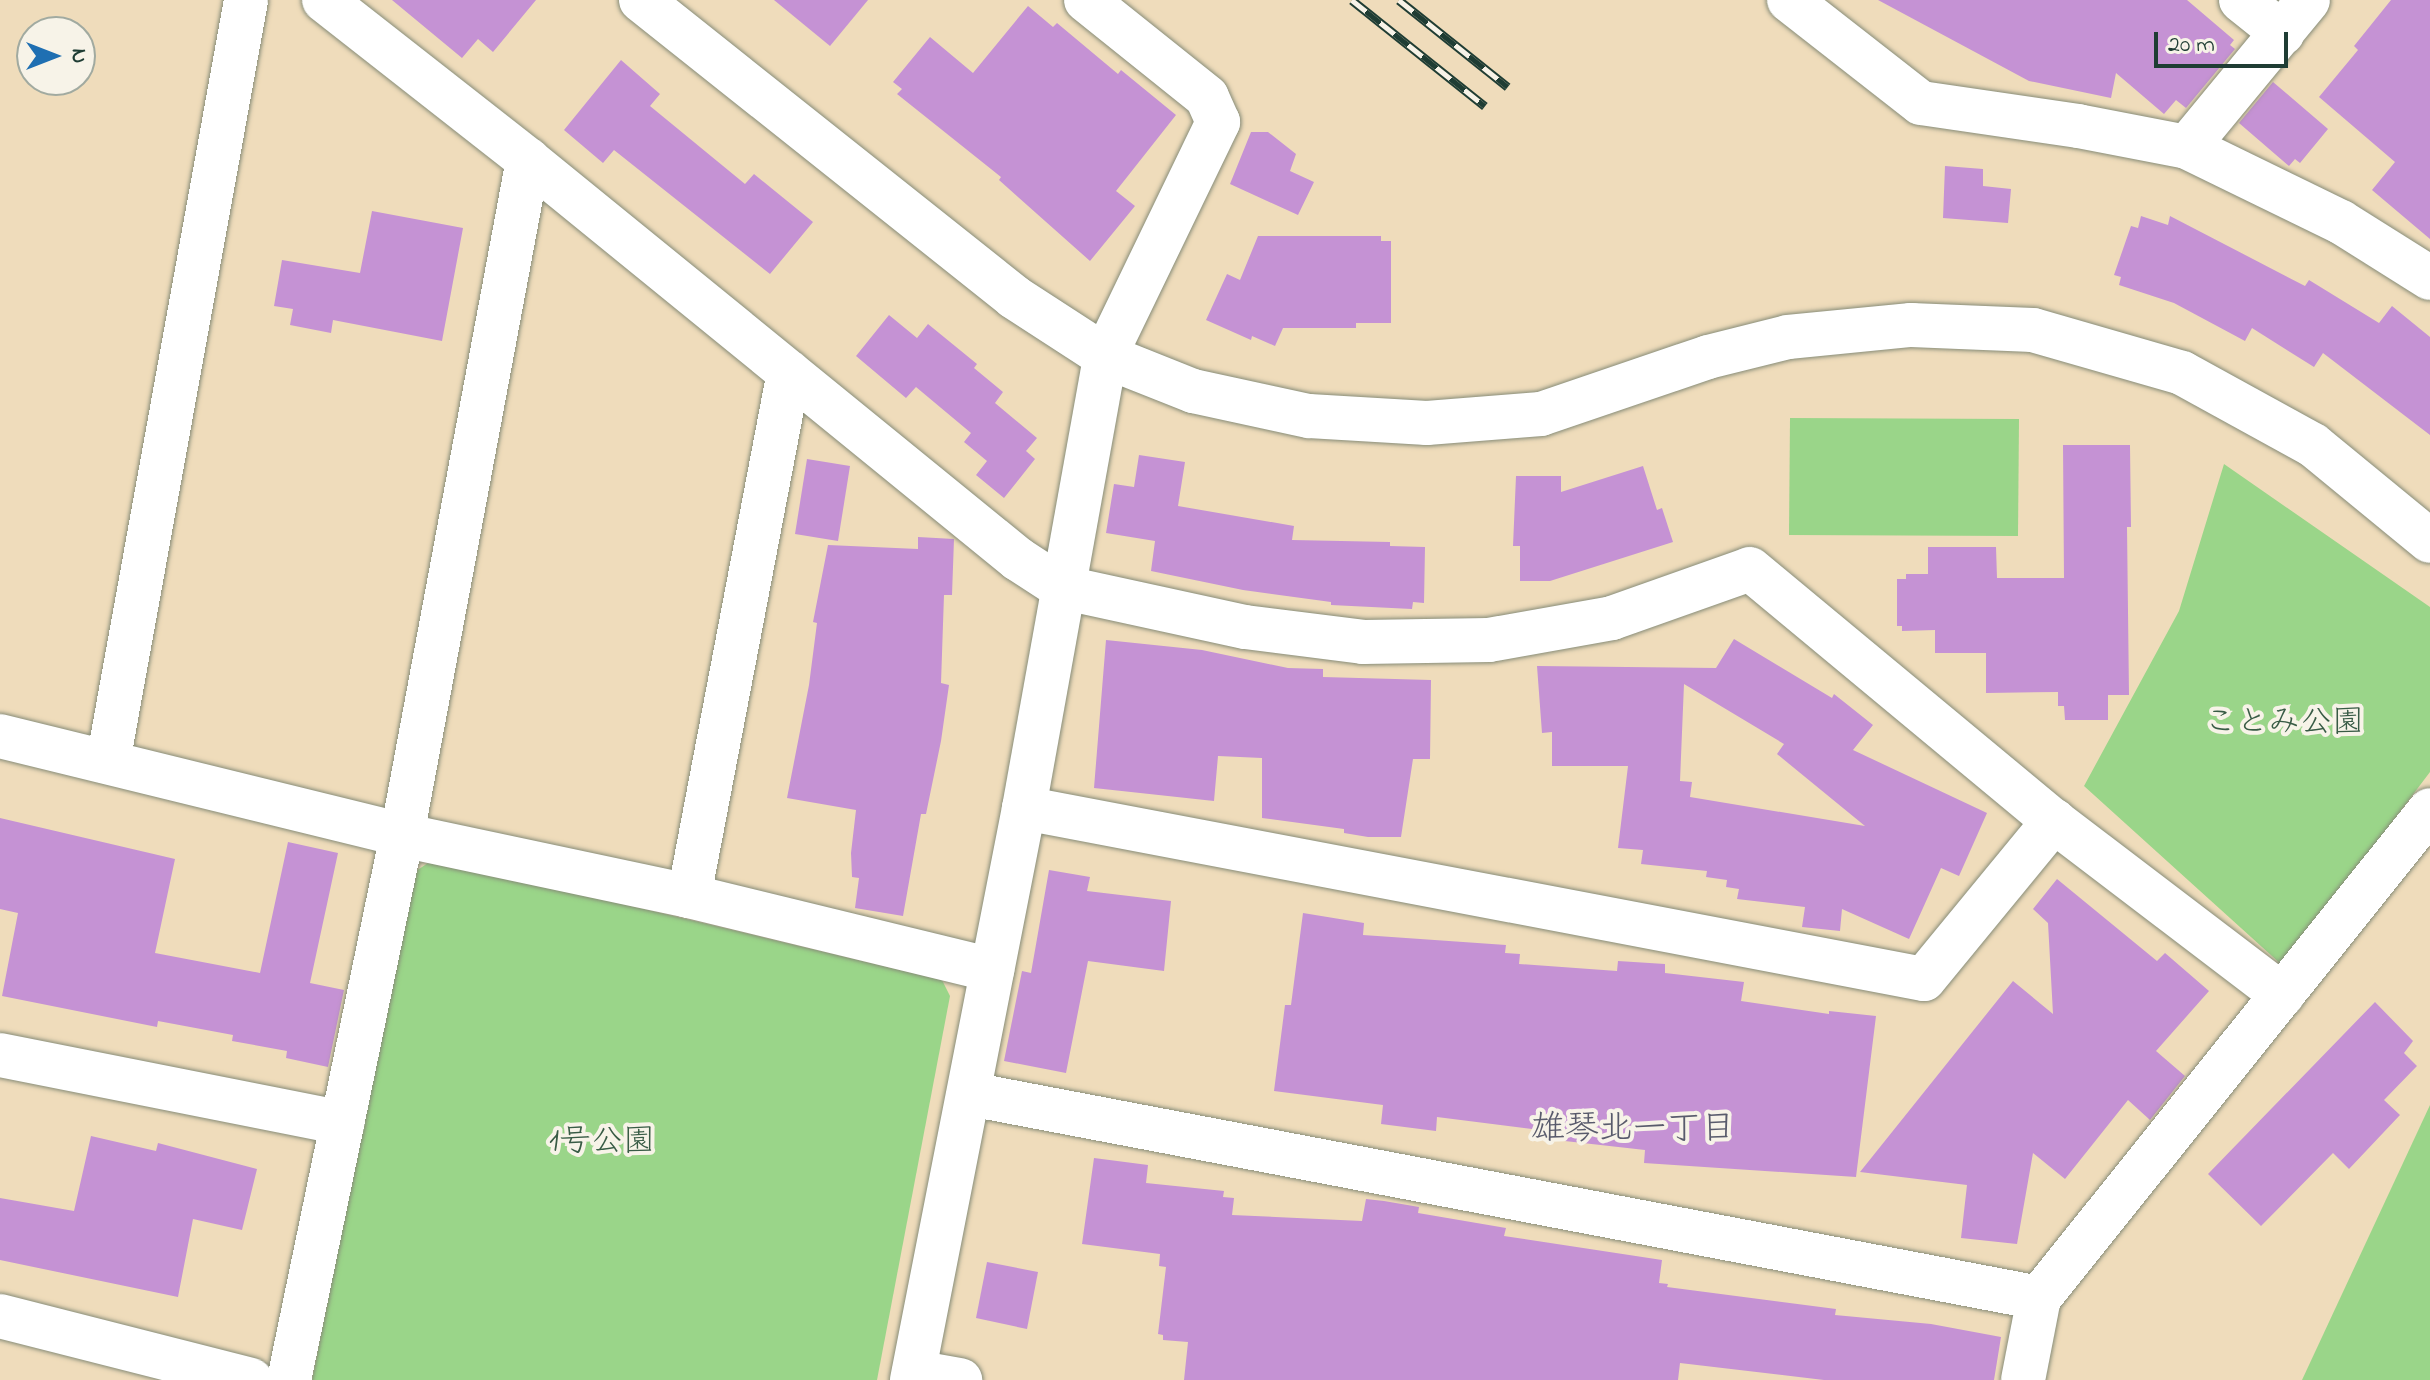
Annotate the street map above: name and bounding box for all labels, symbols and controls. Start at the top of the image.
north arrow [16,16,96,96]
scale bar [2158,16,2292,66]
text: 20 m [2168,28,2215,63]
text: N [62,49,94,63]
park label: ことみ公園 [2204,705,2364,743]
district label: 雄琴北一丁目 [1531,1111,1735,1151]
park label: 1号公園 [549,1124,655,1162]

